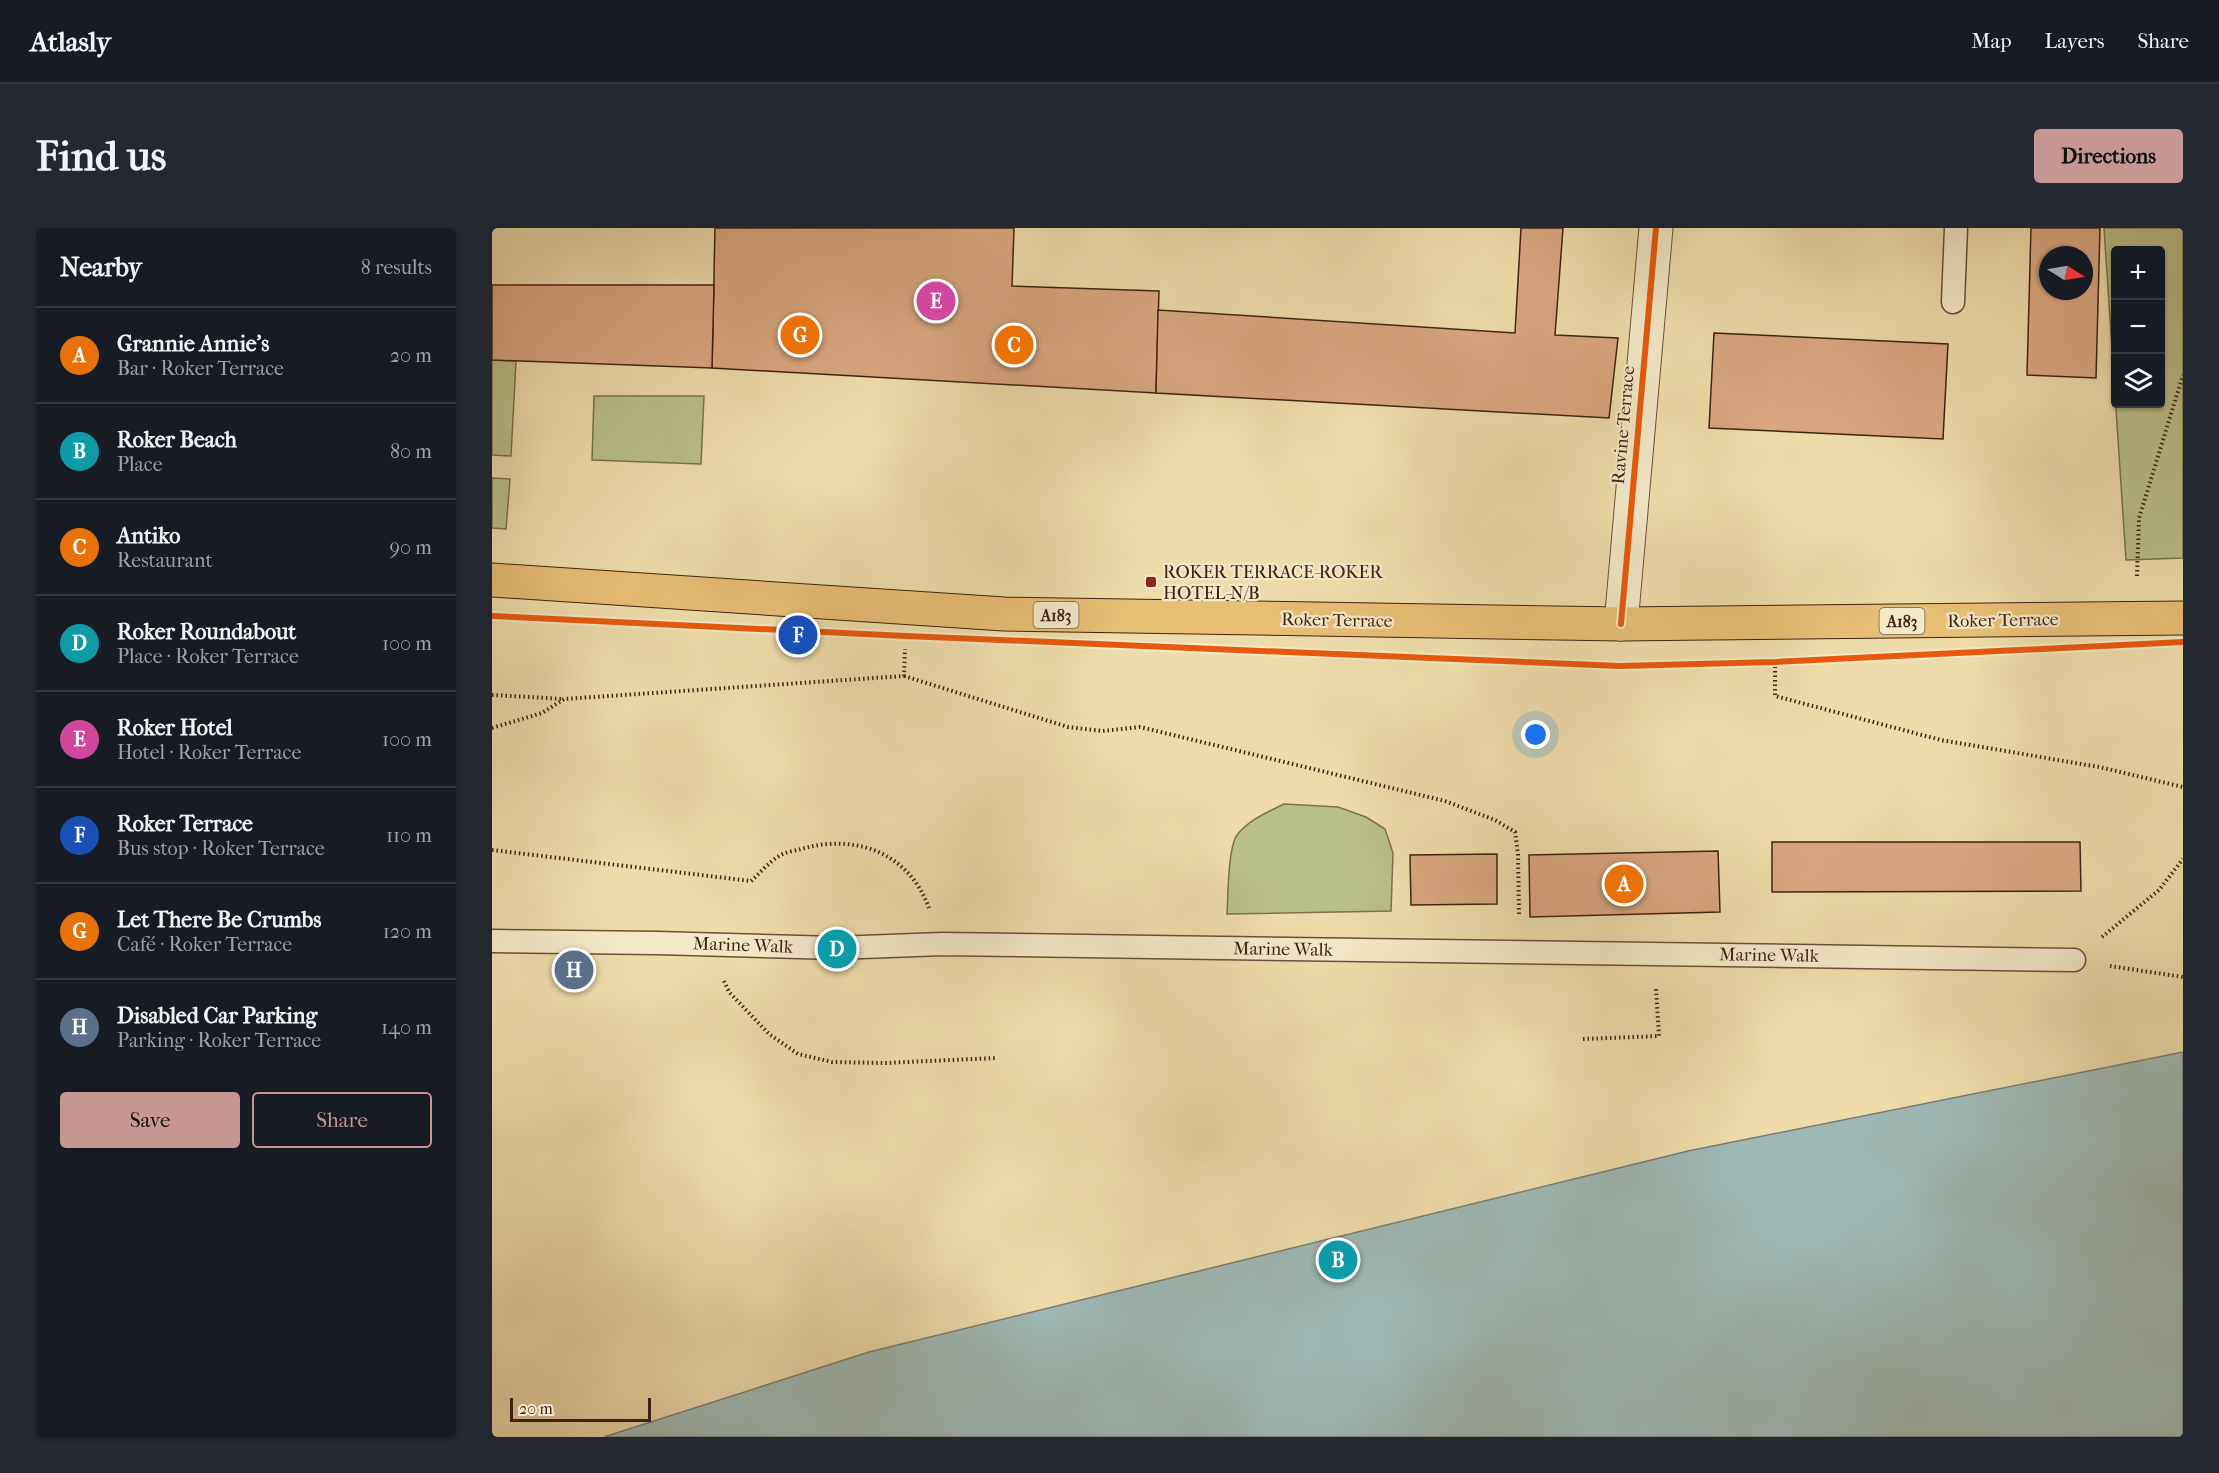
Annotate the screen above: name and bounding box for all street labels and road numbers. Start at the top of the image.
street label: Ravine Terrace [1608,365,1639,485]
road number: A183 [1034,602,1078,628]
road number: A183 [1880,608,1924,634]
street label: Roker Terrace [1281,609,1393,632]
street label: Roker Terrace [1947,609,2059,632]
street label: Marine Walk [693,933,794,958]
street label: Marine Walk [1233,938,1334,961]
street label: Marine Walk [1719,944,1820,967]

